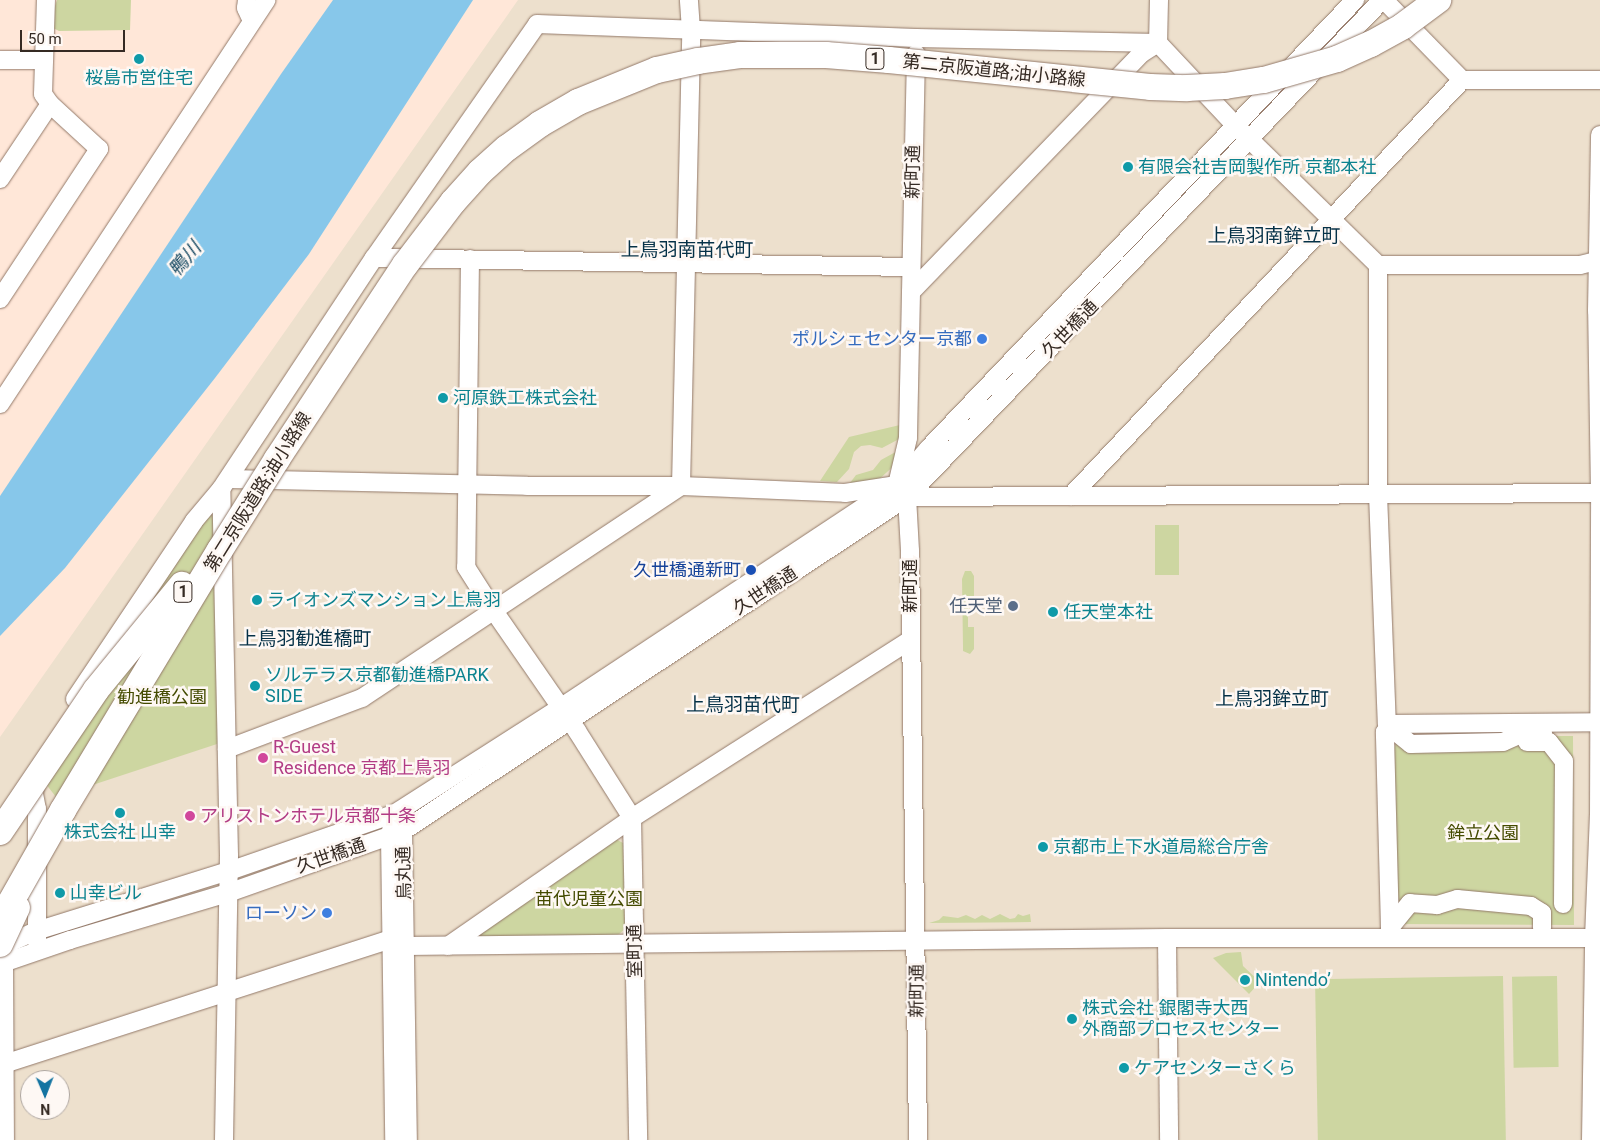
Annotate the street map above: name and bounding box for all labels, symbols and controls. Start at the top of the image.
scale bar [22,20,128,52]
text: 50 m [28,30,62,48]
road number: 1 [865,46,885,72]
street label: 第二京阪道路;油小路線 [901,51,1087,91]
marker: 桜島市営住宅 [133,53,145,65]
place label: 桜島市営住宅 [85,67,193,89]
street label: 新町通 [902,145,924,199]
place label: 有限会社吉岡製作所 京都本社 [1138,156,1376,178]
marker: 有限会社吉岡製作所 京都本社 [1122,161,1134,173]
district label: 上鳥羽南鉾立町 [1208,225,1340,247]
water label: 鴨川 [164,237,206,281]
district label: 上鳥羽南苗代町 [621,239,753,261]
street label: 久世橋通 [1037,296,1103,362]
place label: ポルシェセンター京都 [792,328,972,350]
marker: ポルシェセンター京都 [976,333,988,345]
place label: 河原鉄工株式会社 [453,387,597,409]
marker: 河原鉄工株式会社 [437,392,449,404]
street label: 第二京阪道路;油小路線 [200,408,316,576]
place label: 久世橋通新町 [633,559,741,581]
street label: 新町通 [899,559,921,613]
street label: 久世橋通 [729,562,801,620]
marker: 久世橋通新町 [745,564,757,576]
road number: 1 [173,578,193,606]
place label: ライオンズマンション上鳥羽 [267,589,501,611]
marker: ライオンズマンション上鳥羽 [251,594,263,606]
place label: 任天堂 [949,595,1003,617]
marker: 任天堂 [1007,600,1019,612]
place label: 任天堂本社 [1063,601,1153,623]
marker: 任天堂本社 [1047,606,1059,618]
district label: 上鳥羽勧進橋町 [239,628,371,650]
place label: ソルテラス京都勧進橋PARK SIDE [265,665,489,708]
marker: ソルテラス京都勧進橋PARK SIDE [249,680,261,692]
park label: 勧進橋公園 [117,686,207,708]
district label: 上鳥羽鉾立町 [1215,688,1329,710]
district label: 上鳥羽苗代町 [686,694,800,716]
place label: R-Guest Residence 京都上鳥羽 [273,737,450,780]
marker: R-Guest Residence 京都上鳥羽 [257,752,269,764]
place label: アリストンホテル京都十条 [200,805,416,827]
marker: 株式会社 山幸 [114,807,126,819]
marker: アリストンホテル京都十条 [184,810,196,822]
place label: 株式会社 山幸 [64,821,176,843]
park label: 鉾立公園 [1447,822,1519,844]
street label: 久世橋通 [293,834,369,878]
place label: 京都市上下水道局総合庁舎 [1053,836,1269,858]
marker: 京都市上下水道局総合庁舎 [1037,841,1049,853]
street label: 烏丸通 [393,846,415,900]
place label: 山幸ビル [70,882,142,904]
marker: 山幸ビル [54,887,66,899]
park label: 苗代児童公園 [535,888,643,910]
place label: ローソン [245,902,317,924]
marker: ローソン [321,907,333,919]
street label: 室町通 [624,924,646,978]
street label: 新町通 [906,964,928,1018]
place label: Nintendo’ [1255,969,1331,991]
marker: Nintendo’ [1239,974,1251,986]
place label: 株式会社 銀閣寺大西 外商部プロセスセンター [1082,998,1280,1040]
marker: 株式会社 銀閣寺大西 外商部プロセスセンター [1066,1013,1078,1025]
place label: ケアセンターさくら [1134,1057,1296,1079]
marker: ケアセンターさくら [1118,1062,1130,1074]
north arrow [20,1070,70,1120]
text: N [40,1101,50,1117]

